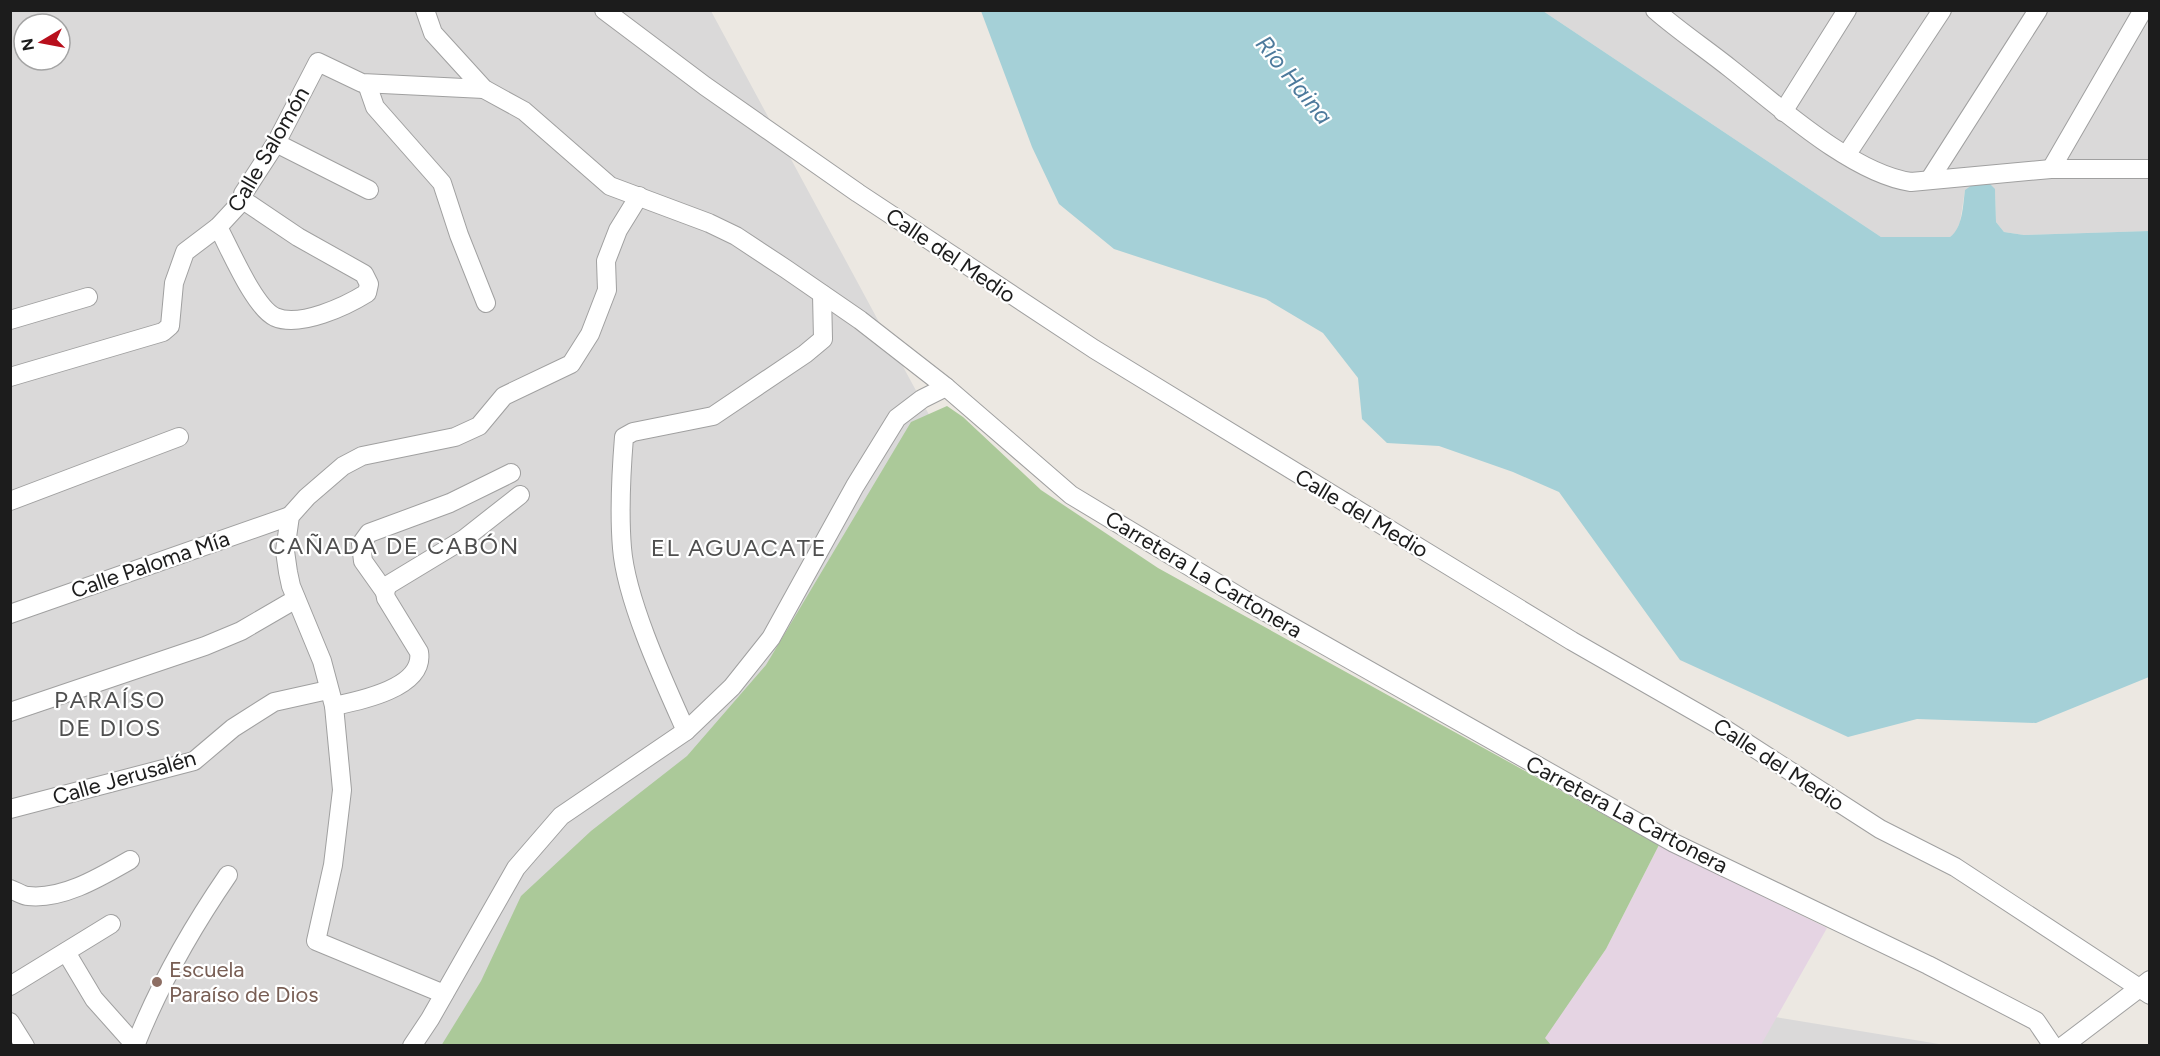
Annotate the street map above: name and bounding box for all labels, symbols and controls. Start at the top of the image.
north arrow [12,12,72,72]
water label: Río Haina [1250,29,1339,130]
text: N [17,37,38,52]
street label: Calle Salomón [222,82,315,217]
street label: Calle del Medio [881,202,1021,309]
street label: Calle del Medio [1290,463,1433,564]
street label: Carretera La Cartonera [1100,505,1307,644]
street label: Calle Paloma Mía [67,525,233,604]
district label: CAÑADA DE CABÓN [268,531,520,560]
district label: EL AGUACATE [651,533,827,562]
district label: PARAÍSO DE DIOS [54,685,166,742]
street label: Calle del Medio [1708,712,1849,817]
street label: Calle Jerusalén [49,744,199,811]
street label: Carretera La Cartonera [1521,750,1732,879]
place label: Escuela Paraíso de Dios [169,956,319,1008]
marker: Escuela Paraíso de Dios [150,975,164,989]

